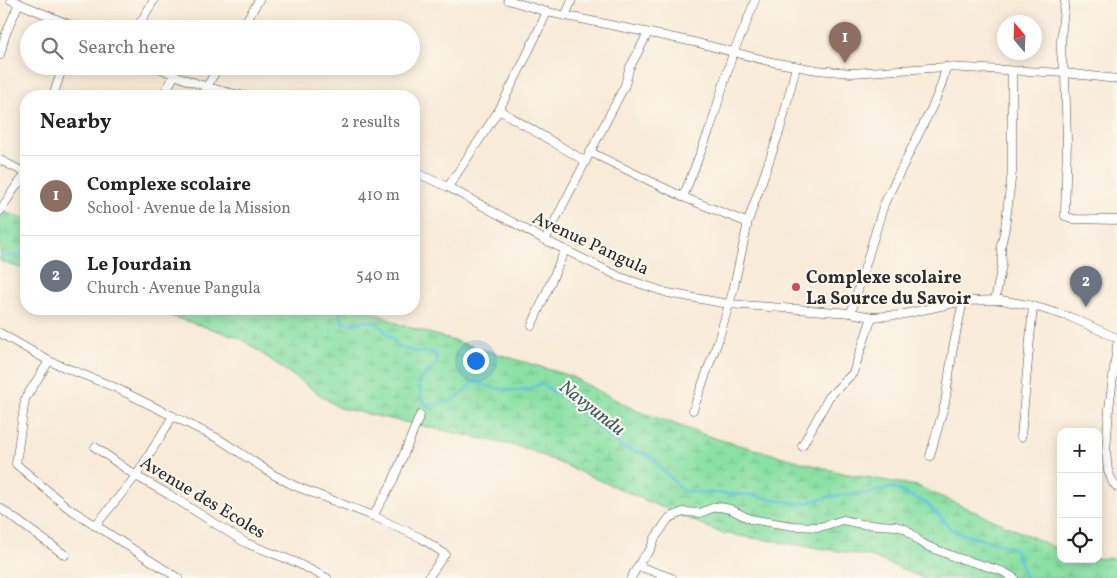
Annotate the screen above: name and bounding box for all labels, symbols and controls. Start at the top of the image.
north arrow [997,15,1042,60]
search box [20,20,420,75]
pin: 1 [829,22,861,63]
icon: search [38,34,66,62]
text: Search here [78,35,175,61]
text: Nearby [40,108,111,137]
text: 2 results [341,112,400,134]
text: Complexe scolaire [87,172,251,198]
text: 1 [53,185,59,207]
text: 410 m [357,185,400,207]
text: School · Avenue de la Mission [87,198,291,220]
street label: Avenue Pangula [528,206,653,282]
text: Le Jourdain [87,252,191,278]
text: 2 [52,265,60,287]
text: 540 m [356,265,400,287]
place label: Complexe scolaire La Source du Savoir [806,266,972,312]
pin: 2 [1070,266,1102,307]
text: Church · Avenue Pangula [87,278,261,300]
marker: Complexe scolaire La Source du Savoir [790,281,802,293]
your location [463,348,489,374]
water label: Navyundu [553,375,630,443]
map controls [1057,428,1102,563]
button: + [1057,428,1102,473]
street label: Avenue des Ecoles [135,451,270,546]
button: − [1057,473,1102,518]
button: locate [1057,518,1102,563]

